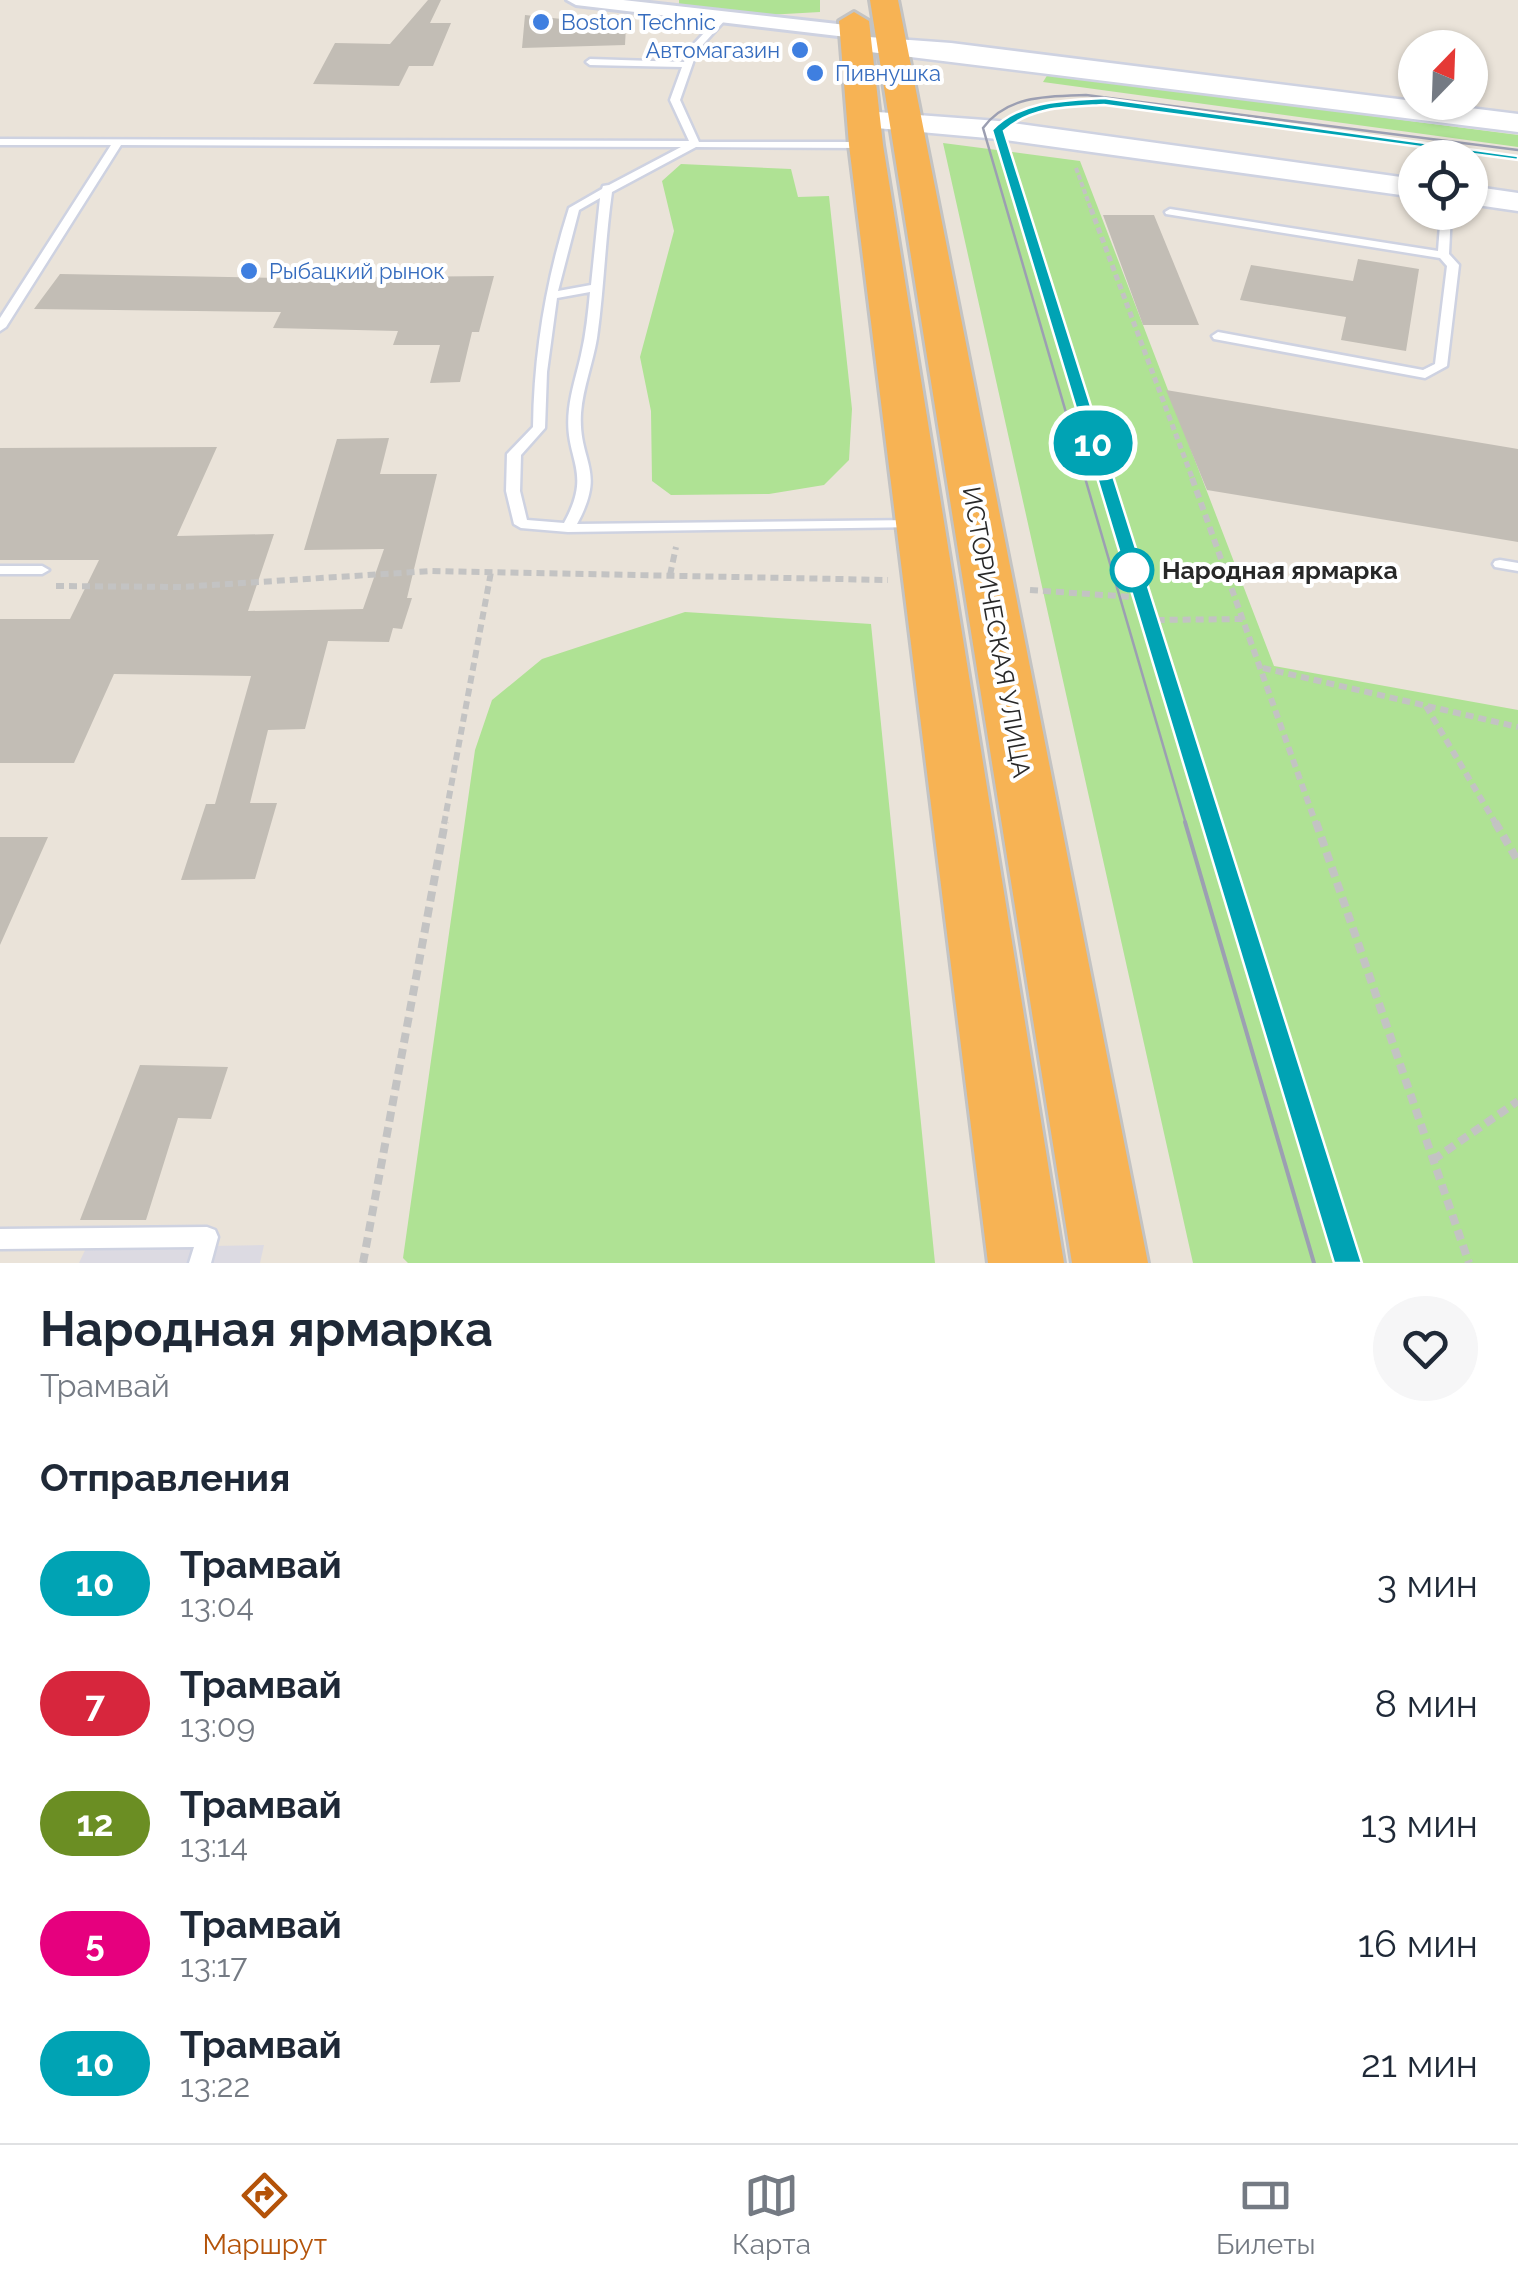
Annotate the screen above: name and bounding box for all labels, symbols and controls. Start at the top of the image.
place label: Boston Technic [561,9,716,35]
marker: Boston Technic [530,11,552,33]
north arrow [1398,30,1488,120]
map controls [1398,30,1488,230]
place label: Автомагазин [645,37,780,63]
marker: Автомагазин [789,39,811,61]
place label: Пивнушка [835,60,941,86]
marker: Пивнушка [804,62,826,84]
button: locate [1398,140,1488,230]
place label: Рыбацкий рынок [269,258,445,284]
marker: Рыбацкий рынок [238,260,260,282]
line badge: 10 [1048,410,1138,476]
text: 10 [1074,423,1112,464]
street label: ИСТОРИЧЕСКАЯ УЛИЦА [957,484,1037,780]
marker: Народная ярмарка [1111,549,1153,591]
place label: Народная ярмарка [1162,555,1398,585]
button: heart [1373,1296,1478,1401]
text: Народная ярмарка [40,1301,493,1357]
text: Трамвай [40,1367,170,1404]
text: Отправления [40,1455,290,1500]
text: Трамвай [180,1542,342,1587]
text: 3 мин [1377,1561,1478,1606]
text: 10 [76,1563,114,1604]
text: 13:04 [180,1587,254,1624]
text: Трамвай [180,1662,342,1707]
text: 8 мин [1374,1681,1478,1726]
text: 7 [85,1683,105,1724]
text: 13:09 [180,1707,255,1744]
text: Трамвай [180,1782,342,1827]
text: 13 мин [1360,1801,1478,1846]
text: 12 [76,1803,114,1844]
text: 13:14 [180,1827,248,1864]
text: Трамвай [180,1902,342,1947]
text: 16 мин [1358,1921,1478,1966]
text: 5 [85,1923,105,1964]
text: 13:17 [180,1947,247,1984]
text: Трамвай [180,2022,342,2067]
text: 21 мин [1361,2041,1478,2086]
text: 10 [76,2043,114,2084]
text: 13:22 [180,2067,250,2104]
tab: Маршрут [202,2168,327,2261]
tab: Карта [732,2168,811,2261]
tab: Билеты [1216,2168,1316,2261]

